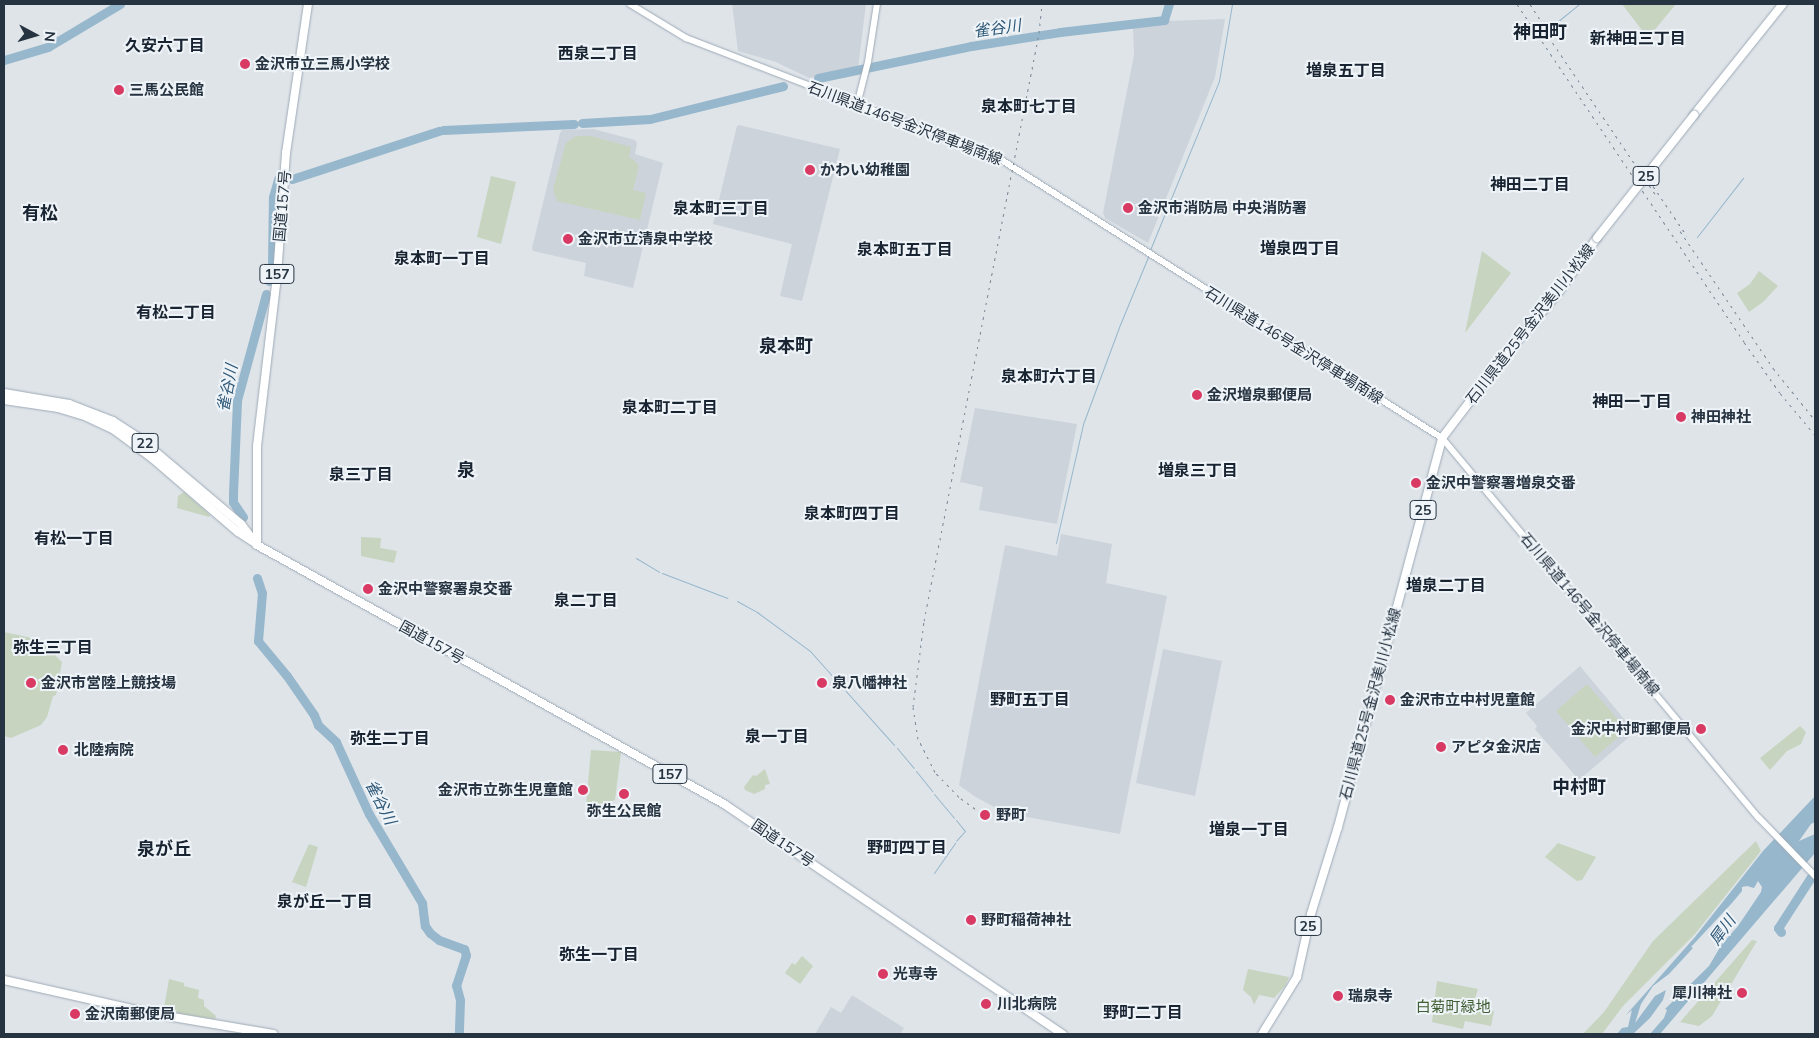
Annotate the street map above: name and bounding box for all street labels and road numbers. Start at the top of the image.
street label: 石川県道146号金沢停車場南線 [805,78,1005,168]
road number: 25 [1632,165,1660,188]
street label: 国道157号 [270,169,294,243]
street label: 石川県道25号金沢美川小松線 [1462,240,1598,408]
road number: 157 [258,262,296,286]
street label: 石川県道146号金沢停車場南線 [1201,283,1387,407]
road number: 22 [131,432,159,454]
road number: 25 [1409,498,1437,522]
street label: 石川県道146号金沢停車場南線 [1517,529,1663,699]
street label: 石川県道25号金沢美川小松線 [1336,606,1404,802]
street label: 国道157号 [396,617,468,667]
road number: 157 [651,762,689,786]
street label: 国道157号 [748,815,818,871]
road number: 25 [1294,914,1322,938]

